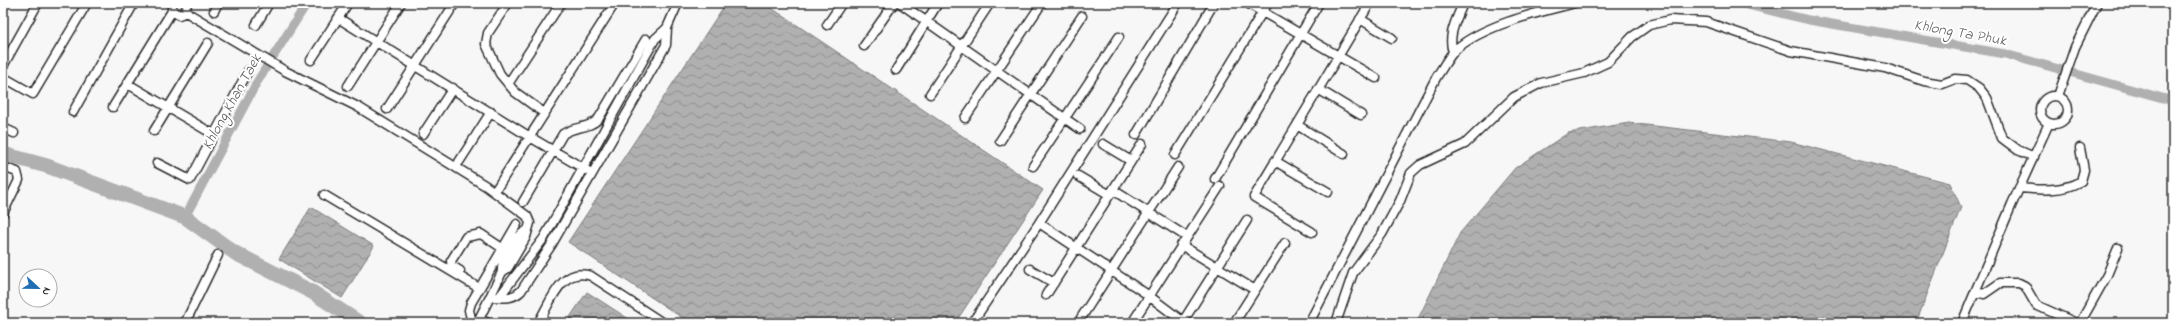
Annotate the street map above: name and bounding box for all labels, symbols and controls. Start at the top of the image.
water label: Khlong Ta Phuk [1912,14,2009,53]
water label: Khlong Khan Taek [197,49,269,154]
north arrow [18,268,58,308]
text: N [38,285,55,298]

